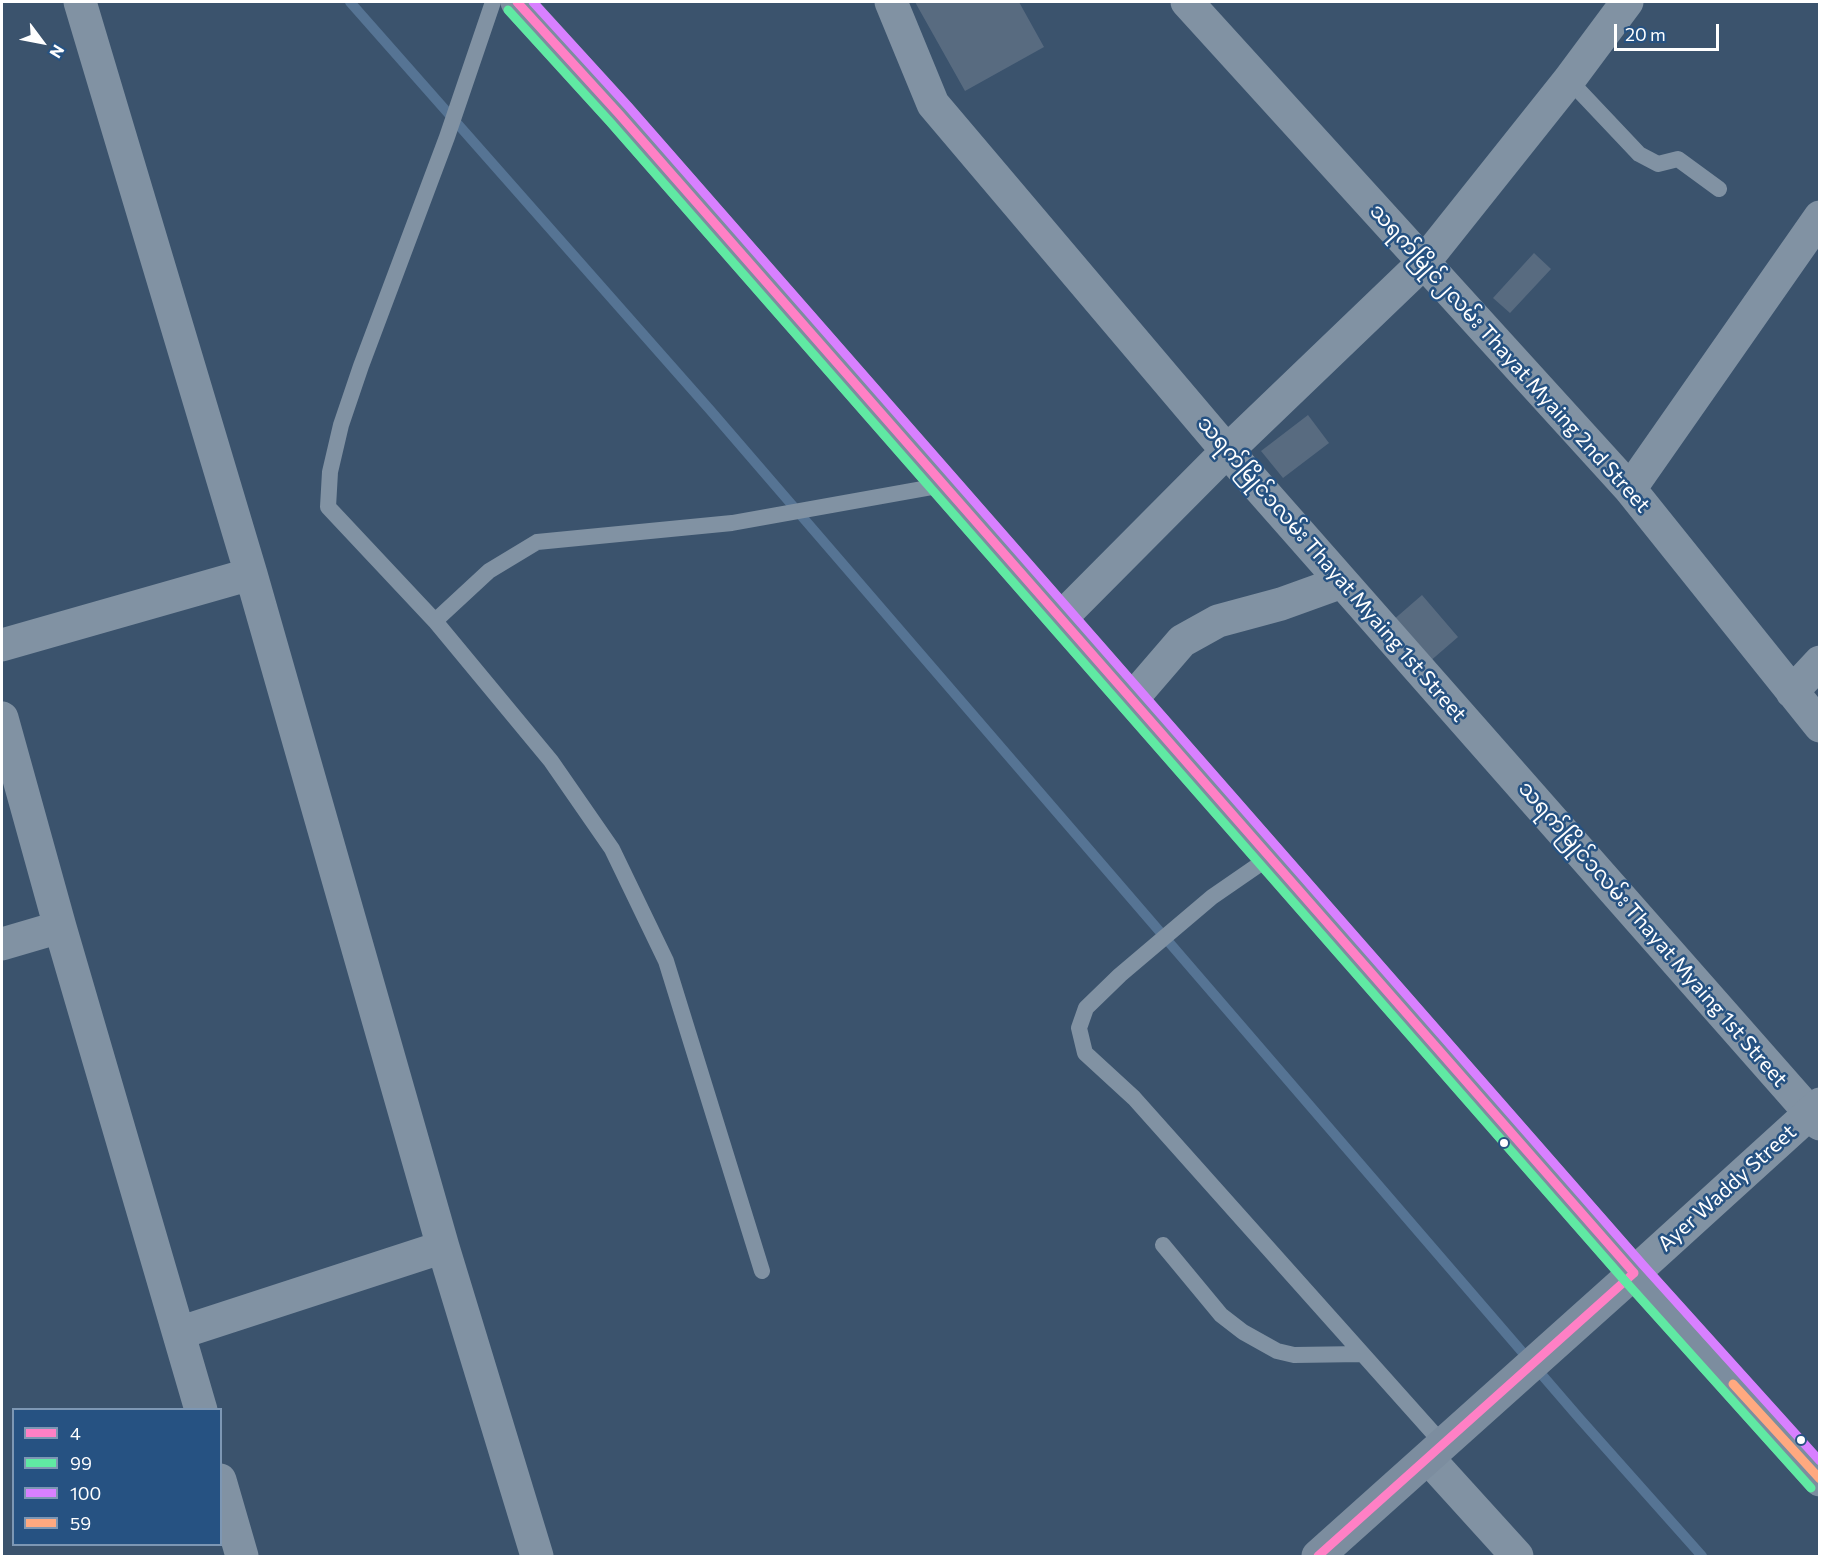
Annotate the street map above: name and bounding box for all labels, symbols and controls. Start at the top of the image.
north arrow [12,12,72,72]
scale bar [1617,12,1722,50]
text: 20 m [1625,23,1666,45]
text: N [46,42,69,62]
street label: သရက်မြိုင်၂လမ်း Thayat Myaing 2nd Street [1365,198,1655,518]
street label: သရက်မြိုင်၁လမ်း Thayat Myaing 1st Street [1192,411,1472,727]
street label: သရက်မြိုင်၁လမ်း Thayat Myaing 1st Street [1513,776,1793,1092]
street label: Ayer Waddy Street [1653,1119,1801,1257]
unlabelled marker [1498,1137,1510,1149]
legend [12,1408,222,1546]
text: 4 [70,1422,81,1444]
unlabelled marker [1795,1434,1807,1446]
text: 99 [70,1452,92,1474]
text: 100 [70,1482,101,1504]
text: 59 [70,1512,91,1534]

